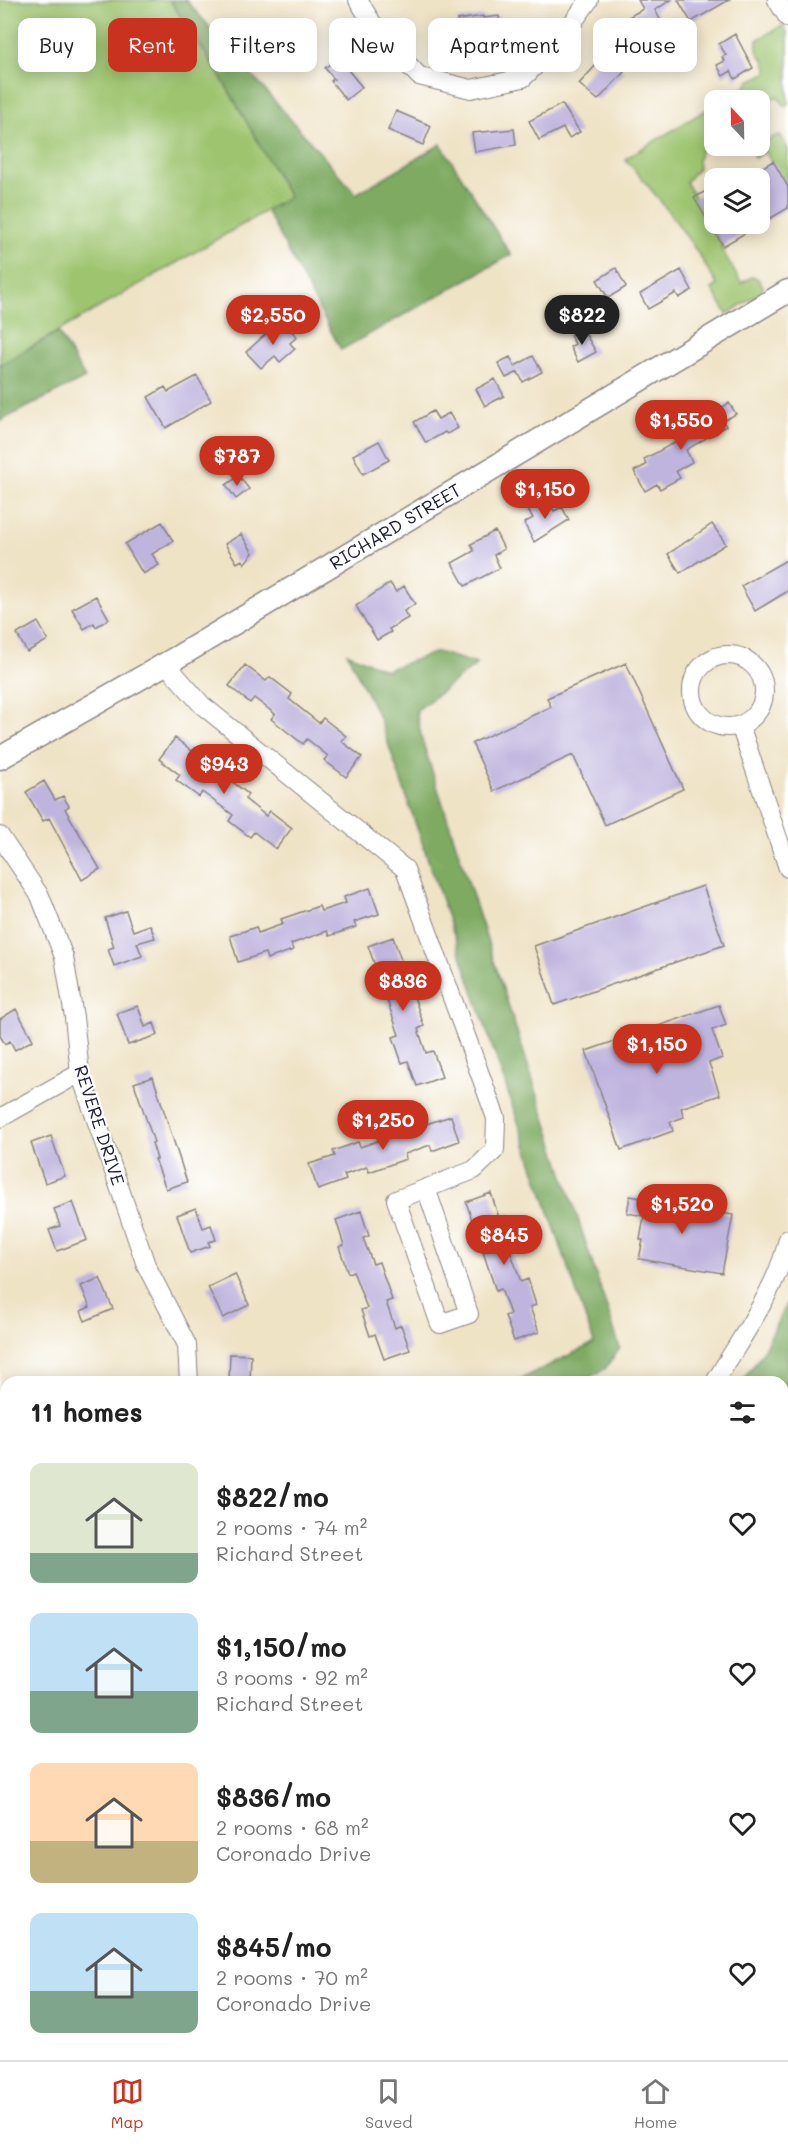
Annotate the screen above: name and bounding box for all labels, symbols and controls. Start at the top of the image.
chip: Buy [18,18,96,72]
chip: Rent [108,18,197,72]
chip: Filters [209,18,317,72]
chip: New [329,18,416,72]
chip: Apartment [428,18,581,72]
chip: House [593,18,697,72]
north arrow [704,90,770,156]
map controls [704,90,770,234]
button: layers [704,168,770,234]
pin: $2,550 [224,295,322,346]
pin: $822 [546,295,618,346]
text: $2,550 [240,301,306,327]
text: $822 [558,301,606,327]
pin: $1,550 [632,400,730,451]
text: $1,550 [649,406,713,432]
pin: $787 [201,436,273,487]
text: $787 [213,442,261,468]
pin: $1,150 [496,469,594,520]
text: $1,150 [515,475,575,501]
street label: RICHARD STREET [325,477,465,575]
pin: $943 [188,744,260,795]
text: $943 [199,750,249,776]
pin: $836 [367,961,439,1012]
text: $836 [379,967,427,993]
pin: $1,150 [608,1024,706,1075]
text: $1,150 [627,1030,687,1056]
street label: REVERE DRIVE [69,1062,131,1188]
pin: $1,250 [334,1100,432,1151]
text: $1,250 [351,1106,415,1132]
pin: $1,520 [633,1184,731,1235]
text: $1,520 [650,1190,714,1216]
pin: $845 [468,1215,540,1266]
text: $845 [479,1221,529,1247]
text: 11 homes [30,1395,143,1429]
icon: filters [726,1396,759,1429]
text: $822/mo [216,1480,329,1514]
icon: home [78,1487,150,1559]
icon: heart [726,1507,759,1540]
text: 2 rooms · 74 m² [216,1514,367,1540]
text: Richard Street [216,1540,363,1566]
text: $1,150/mo [216,1630,347,1664]
icon: home [78,1637,150,1709]
icon: heart [726,1657,759,1690]
text: 3 rooms · 92 m² [216,1664,368,1690]
text: Richard Street [216,1690,363,1716]
text: $836/mo [216,1780,331,1814]
icon: home [78,1787,150,1859]
icon: heart [726,1807,759,1840]
text: 2 rooms · 68 m² [216,1814,369,1840]
text: Coronado Drive [216,1840,371,1866]
text: $845/mo [216,1930,331,1964]
icon: home [78,1937,150,2009]
icon: heart [726,1957,759,1990]
text: 2 rooms · 70 m² [216,1964,368,1990]
text: Coronado Drive [216,1990,371,2016]
tab: Map [111,2075,144,2132]
tab: Saved [365,2075,412,2132]
tab: Home [634,2075,677,2132]

